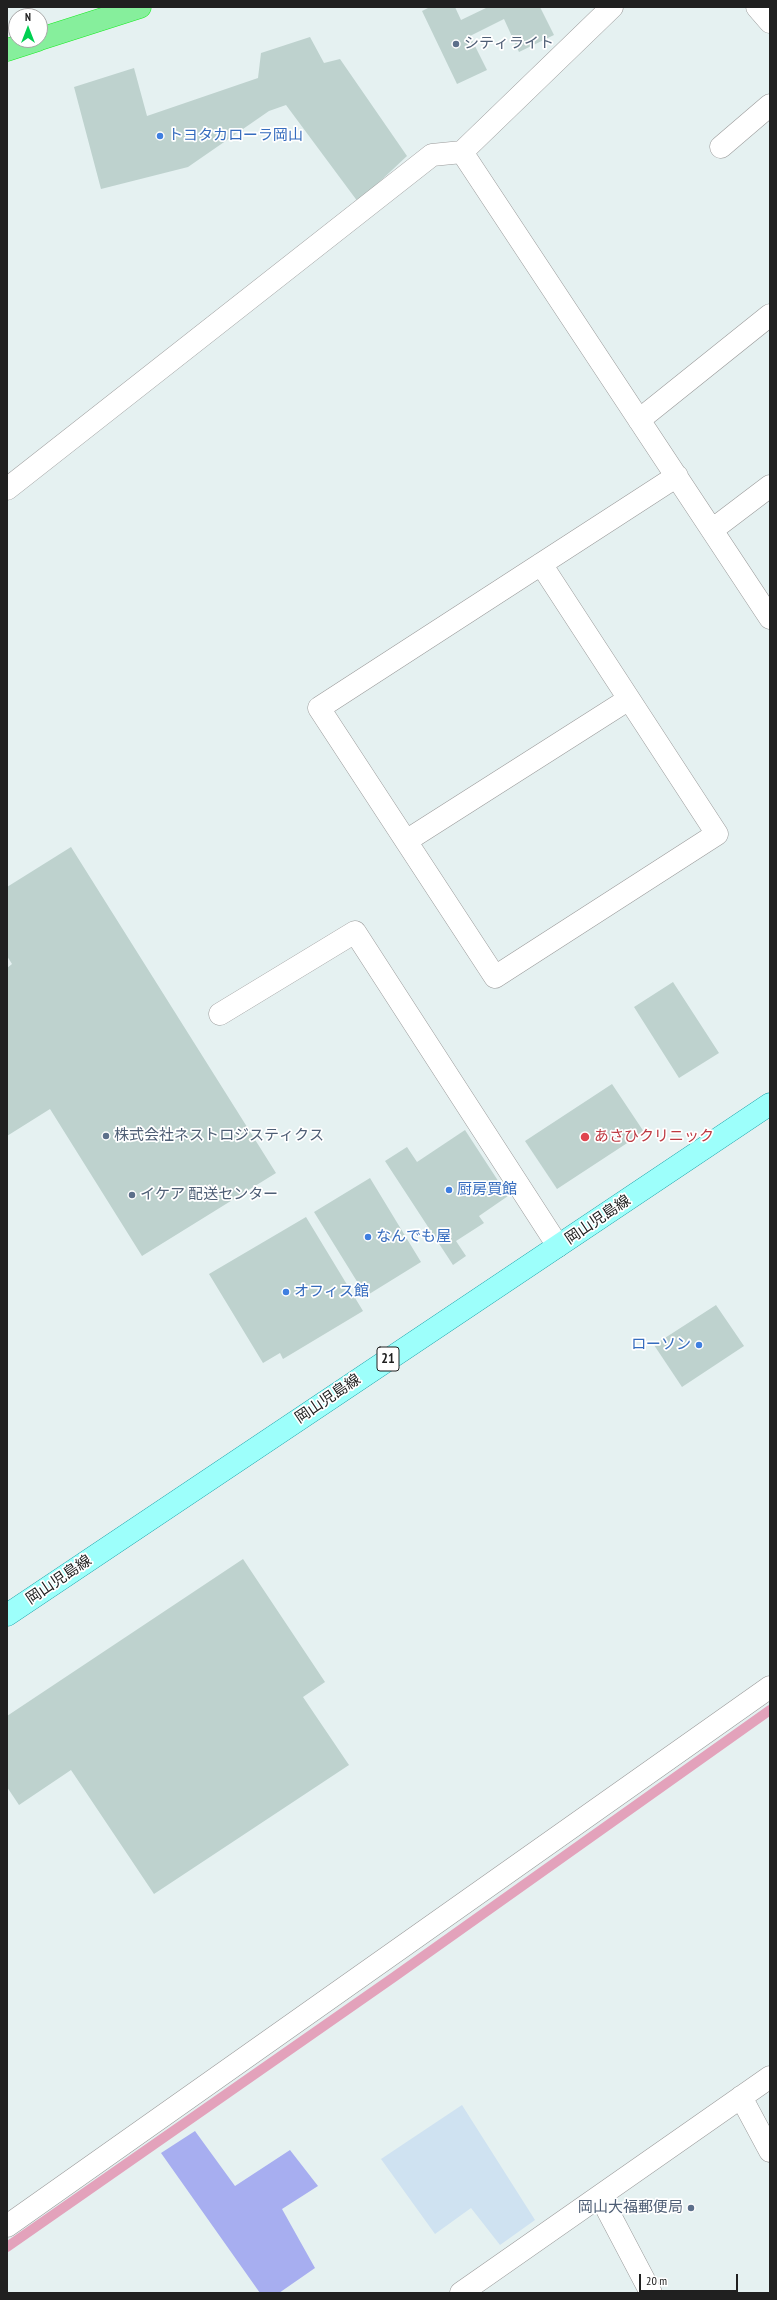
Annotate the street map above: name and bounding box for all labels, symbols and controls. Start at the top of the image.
north arrow [8,8,48,48]
text: N [25,10,31,24]
place label: シティライト [464,35,554,53]
marker: シティライト [451,39,461,49]
place label: トヨタカローラ岡山 [168,127,303,145]
marker: トヨタカローラ岡山 [155,131,165,141]
place label: 株式会社ネストロジスティクス [114,1127,324,1145]
place label: あさひクリニック [594,1128,714,1146]
marker: 株式会社ネストロジスティクス [101,1131,111,1141]
marker: あさひクリニック [579,1131,591,1143]
place label: 厨房買館 [457,1181,517,1199]
marker: 厨房買館 [444,1185,454,1195]
place label: イケア 配送センター [140,1186,278,1204]
marker: イケア 配送センター [127,1190,137,1200]
street label: 岡山児島線 [562,1192,634,1248]
place label: なんでも屋 [376,1228,451,1246]
marker: なんでも屋 [363,1232,373,1242]
place label: オフィス館 [294,1283,369,1301]
marker: オフィス館 [281,1287,291,1297]
place label: ローソン [631,1336,691,1354]
marker: ローソン [694,1340,704,1350]
road number: 21 [377,1347,399,1371]
street label: 岡山児島線 [292,1371,364,1427]
street label: 岡山児島線 [23,1552,95,1608]
place label: 岡山大福郵便局 [578,2199,683,2217]
marker: 岡山大福郵便局 [686,2203,696,2213]
scale bar [641,2266,740,2292]
text: 20 m [646,2273,667,2288]

